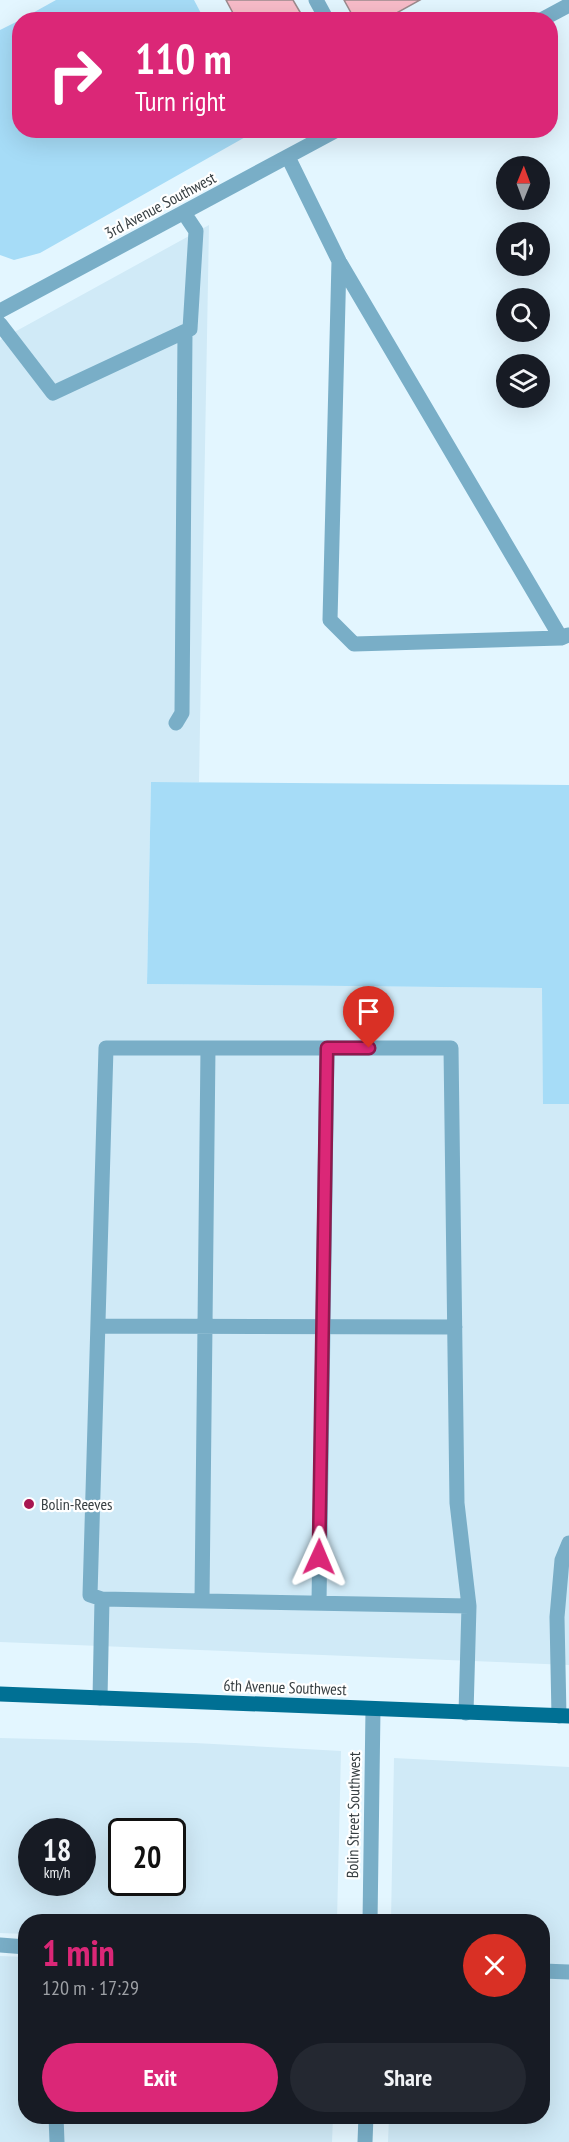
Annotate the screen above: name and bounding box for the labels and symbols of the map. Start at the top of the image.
north arrow [496,156,550,210]
street label: 3rd Avenue Southwest [101,167,220,243]
pin [343,986,394,1048]
place label: Bolin-Reeves [41,1494,112,1514]
marker: Bolin-Reeves [22,1497,36,1511]
position arrow [287,1525,351,1589]
street label: 6th Avenue Southwest [223,1675,348,1699]
street label: Bolin Street Southwest [342,1751,364,1878]
speed limit sign: 20 [108,1818,186,1896]

